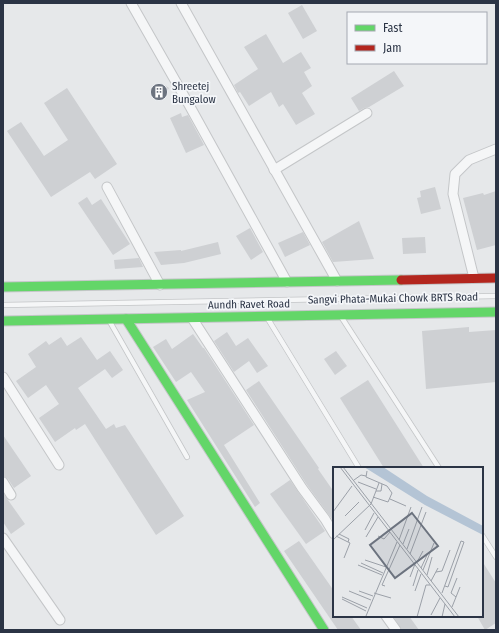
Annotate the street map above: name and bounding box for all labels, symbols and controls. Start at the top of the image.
legend [347,12,487,64]
text: Fast [383,21,402,35]
text: Jam [383,41,401,55]
place label: Shreetej Bungalow [172,80,216,106]
building icon: Shreetej Bungalow [149,82,169,102]
street label: Sangvi Phata-Mukai Chowk BRTS Road [308,291,478,306]
street label: Aundh Ravet Road [208,297,290,312]
inset map [333,467,483,617]

